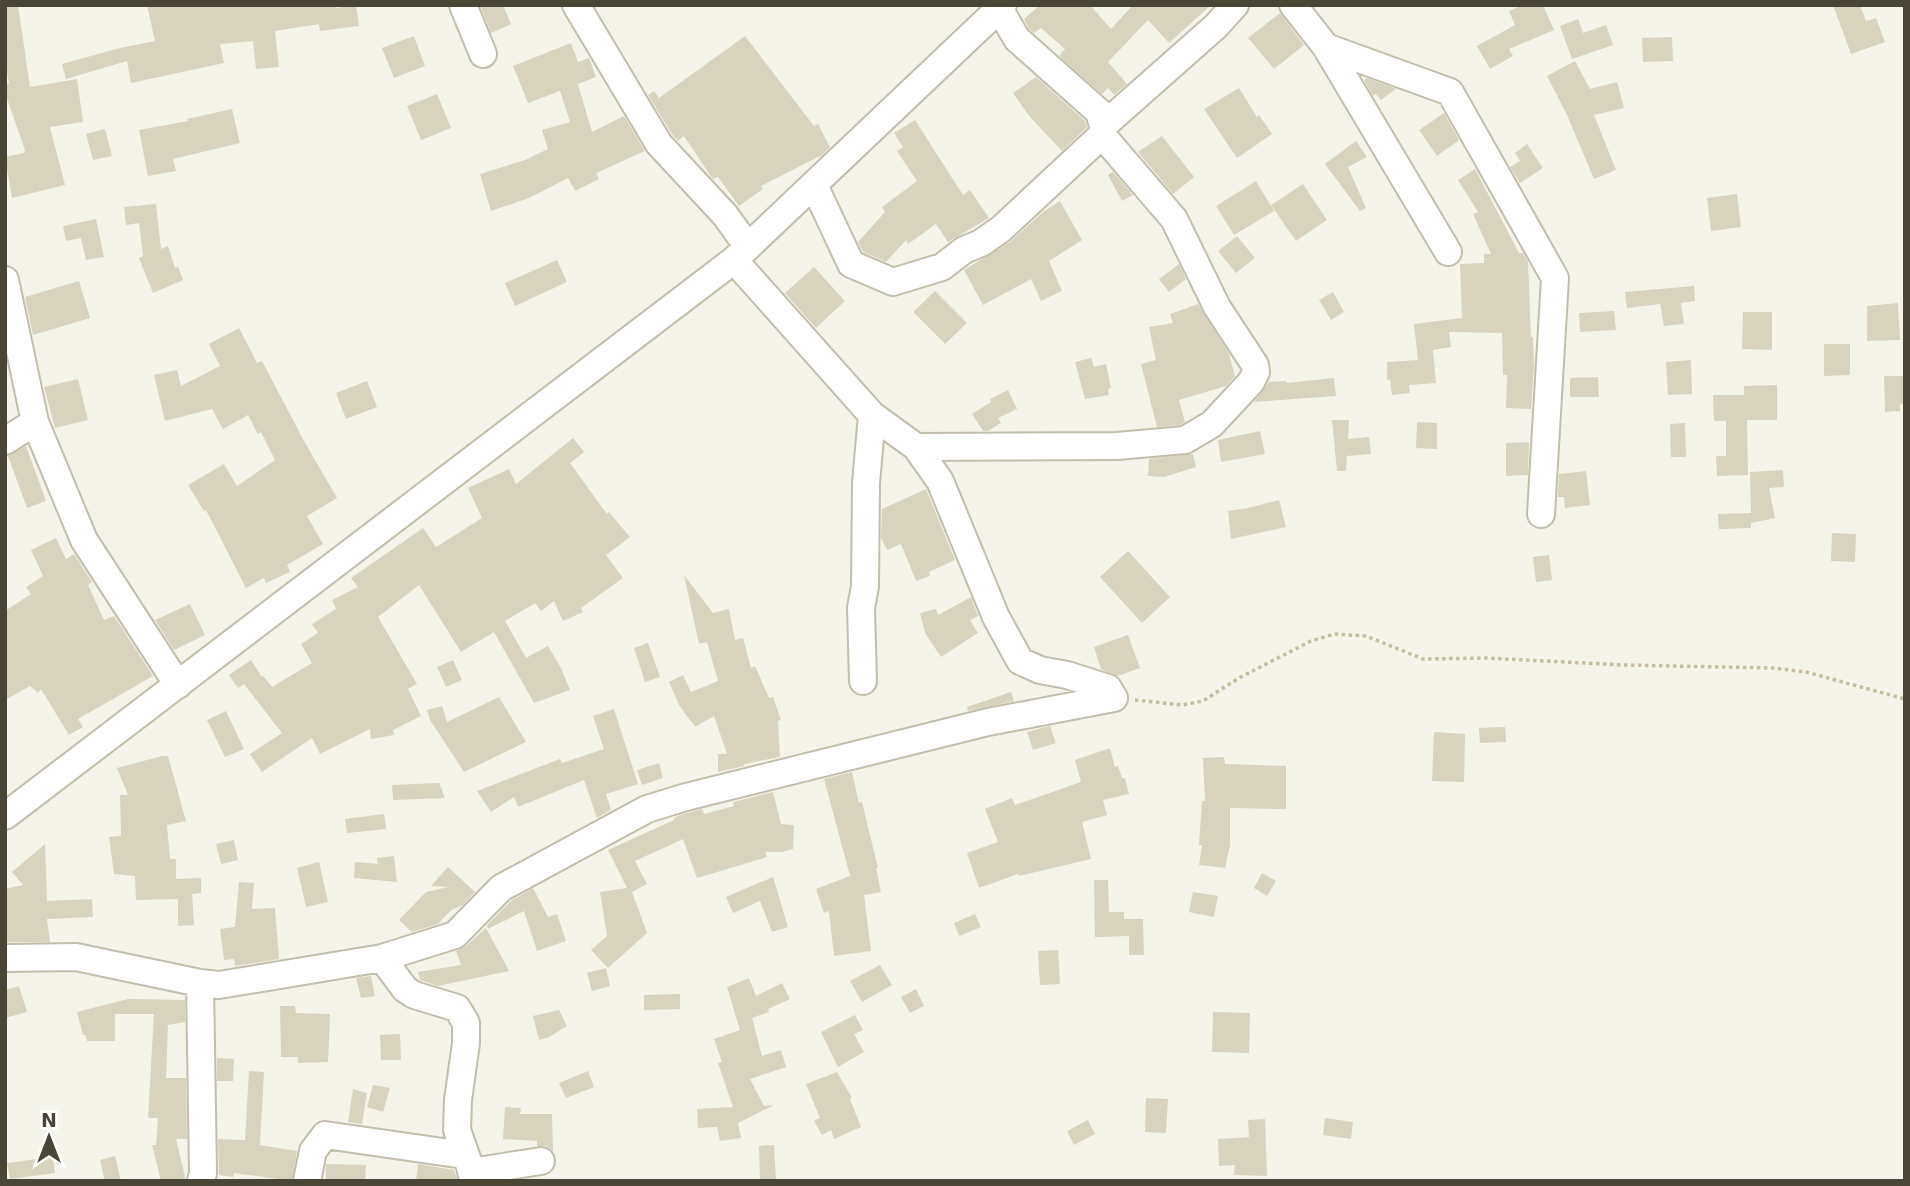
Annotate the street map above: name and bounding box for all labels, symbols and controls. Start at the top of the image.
north arrow [14,1102,84,1172]
text: N [41,1109,57,1131]

